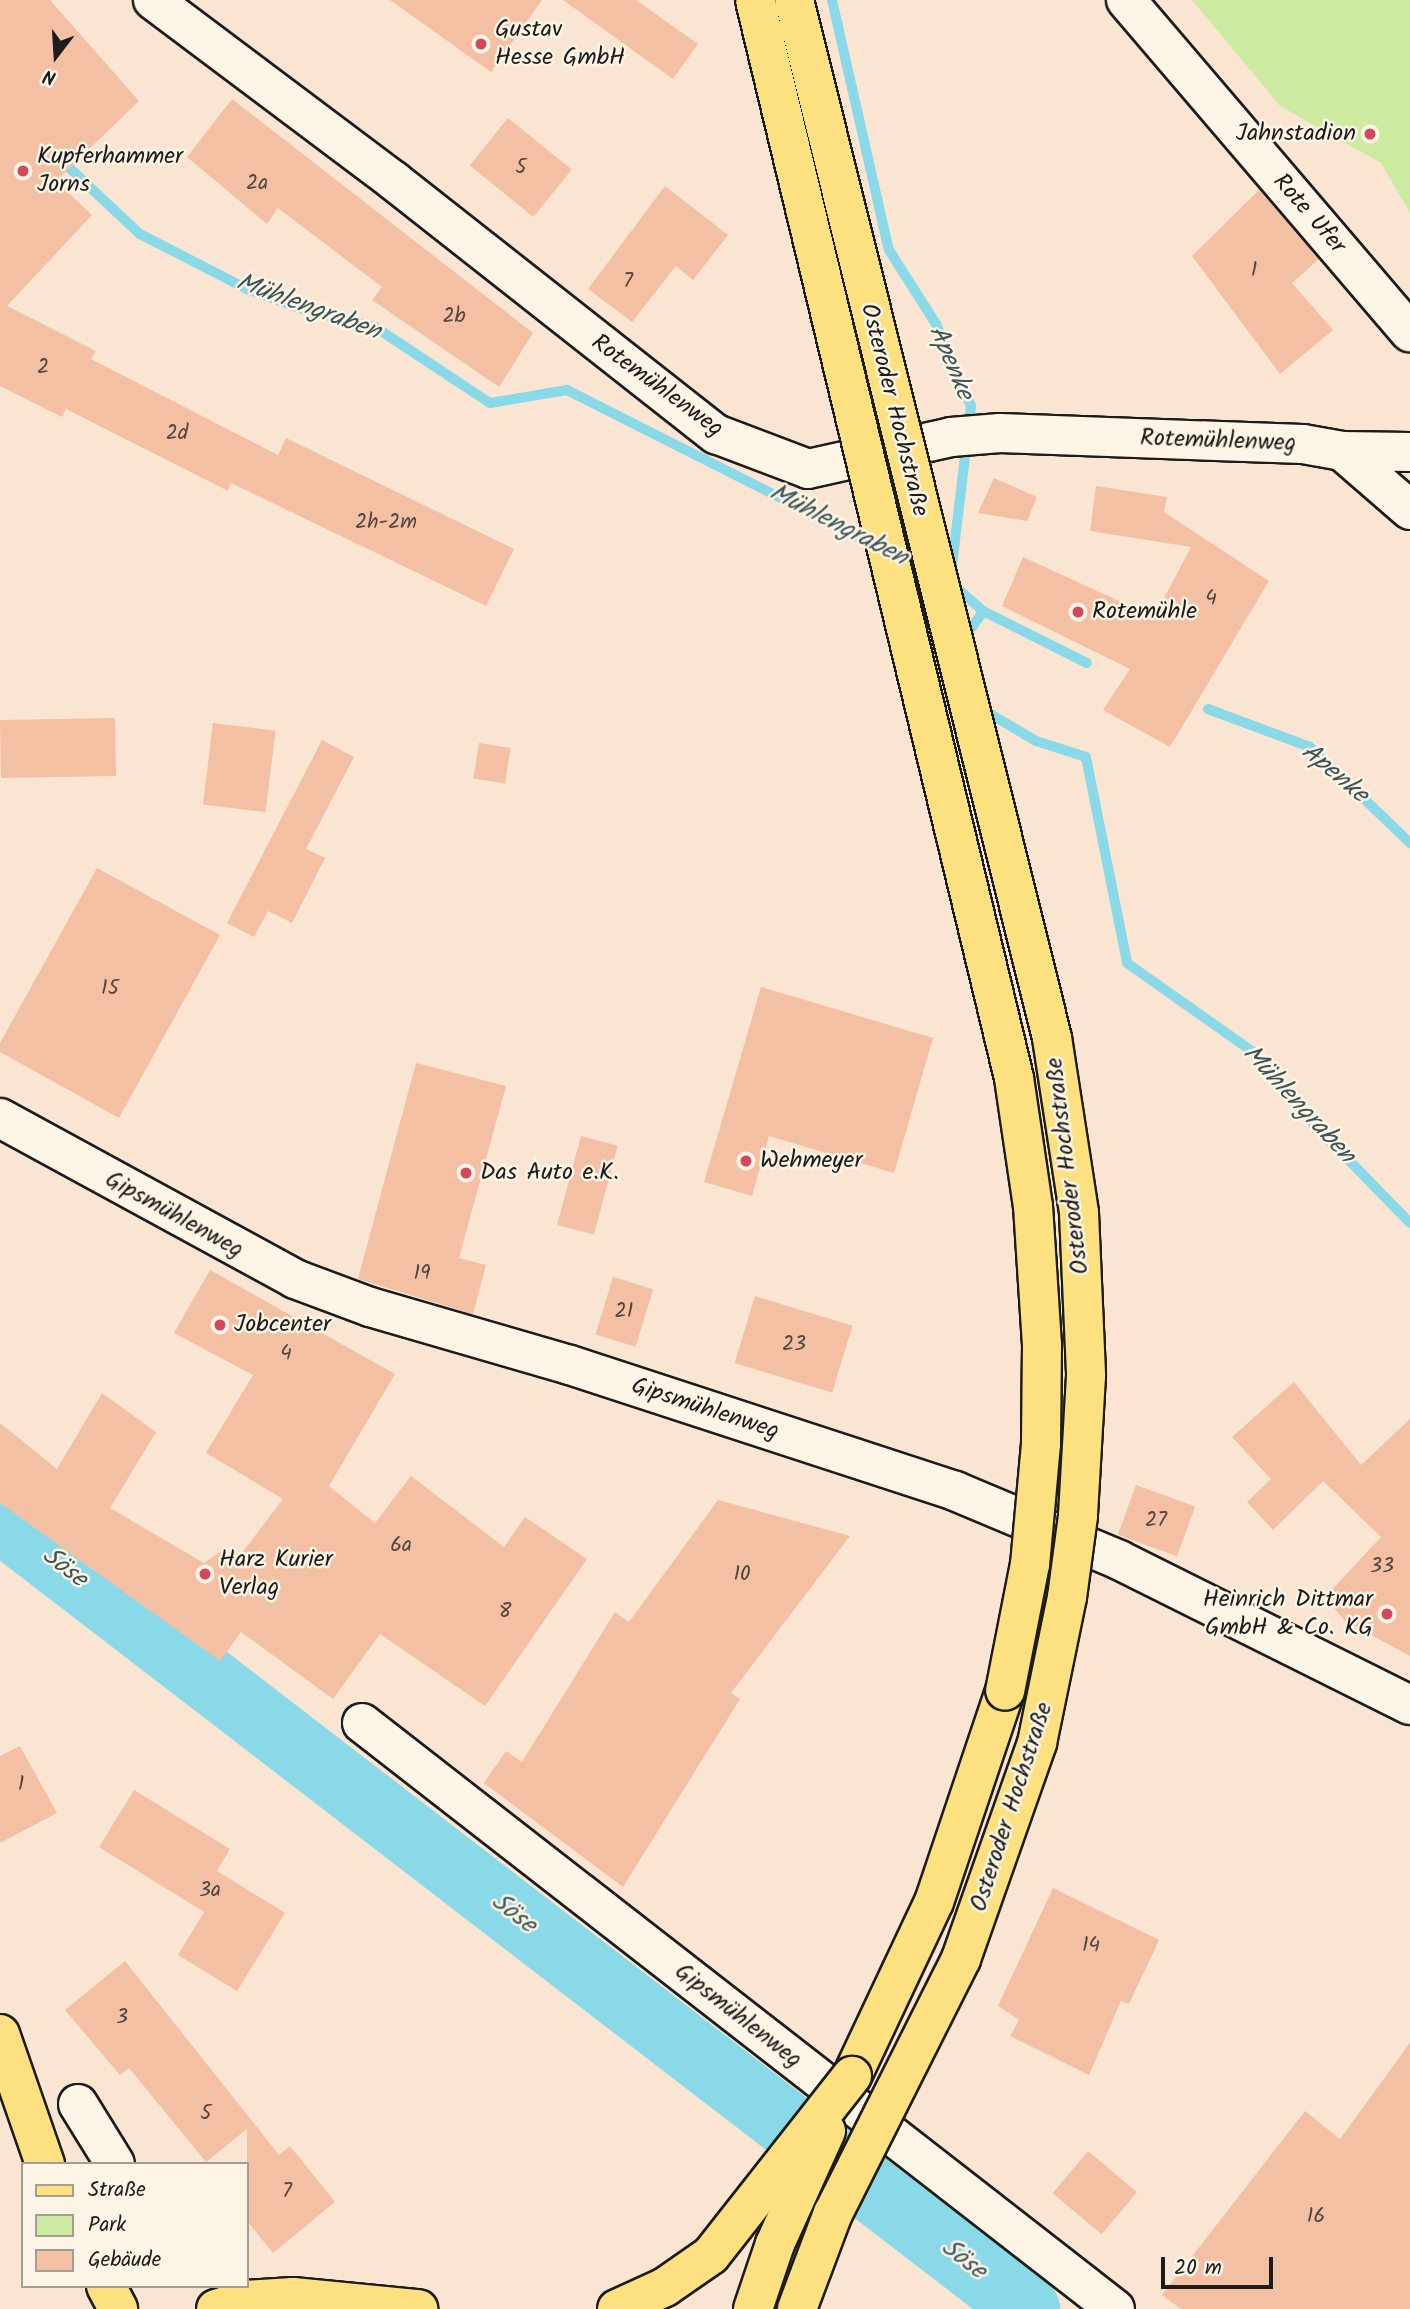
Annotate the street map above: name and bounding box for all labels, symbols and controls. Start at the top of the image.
place label: Gustav Hesse GmbH [495,16,625,72]
north arrow [21,21,91,91]
marker: Gustav Hesse GmbH [473,36,489,52]
text: N [40,60,60,92]
place label: Jahnstadion [1236,120,1356,148]
marker: Jahnstadion [1362,126,1378,142]
place label: Kupferhammer Jorns [37,143,183,199]
house number: 5 [515,155,527,181]
marker: Kupferhammer Jorns [15,163,31,179]
street label: Rote Ufer [1266,168,1352,260]
house number: 2a [246,171,268,197]
house number: 1 [1251,258,1257,284]
water label: Mühlengraben [232,267,384,349]
house number: 7 [623,269,633,295]
street label: Osteroder Hochstraße [854,301,934,519]
house number: 2b [442,304,466,330]
water label: Apenke [920,321,980,405]
street label: Rotemühlenweg [585,328,729,444]
house number: 2 [37,355,49,381]
house number: 2d [166,421,188,447]
street label: Rotemühlenweg [1139,424,1297,458]
water label: Mühlengraben [764,478,912,574]
house number: 2h-2m [355,510,417,536]
house number: 4 [1205,586,1217,612]
place label: Rotemühle [1092,598,1197,626]
marker: Rotemühle [1070,604,1086,620]
water label: Apenke [1294,737,1374,811]
house number: 15 [101,976,119,1002]
water label: Mühlengraben [1235,1039,1361,1171]
street label: Osteroder Hochstraße [1040,1056,1096,1276]
place label: Wehmeyer [760,1147,862,1175]
marker: Wehmeyer [738,1153,754,1169]
place label: Das Auto e.K. [480,1159,619,1187]
street label: Gipsmühlenweg [100,1165,248,1265]
marker: Das Auto e.K. [458,1165,474,1181]
house number: 19 [414,1261,430,1287]
house number: 21 [615,1299,633,1325]
place label: Jobcenter [234,1311,331,1339]
marker: Jobcenter [212,1317,228,1333]
house number: 23 [782,1332,806,1358]
house number: 4 [280,1341,292,1367]
street label: Gipsmühlenweg [628,1372,782,1446]
house number: 27 [1145,1508,1167,1534]
house number: 6a [390,1533,412,1559]
water label: Söse [35,1541,93,1595]
place label: Harz Kurier Verlag [219,1546,333,1602]
house number: 33 [1370,1554,1394,1580]
house number: 10 [733,1562,751,1588]
marker: Harz Kurier Verlag [197,1566,213,1582]
place label: Heinrich Dittmar GmbH & Co. KG [1203,1586,1373,1642]
house number: 8 [499,1599,511,1625]
marker: Heinrich Dittmar GmbH & Co. KG [1379,1606,1395,1622]
street label: Osteroder Hochstraße [965,1699,1059,1915]
house number: 1 [18,1772,24,1798]
house number: 3a [199,1878,221,1904]
water label: Söse [484,1887,542,1941]
house number: 14 [1082,1933,1100,1959]
street label: Gipsmühlenweg [669,1957,807,2075]
house number: 3 [116,2005,128,2031]
house number: 5 [200,2101,212,2127]
legend [21,2162,248,2288]
text: Straße [88,2174,146,2207]
house number: 7 [282,2179,292,2205]
house number: 16 [1307,2204,1325,2230]
text: Park [88,2209,126,2242]
water label: Söse [934,2233,992,2287]
scale bar [1165,2242,1277,2286]
text: Gebäude [88,2244,161,2277]
text: 20 m [1174,2252,1222,2285]

